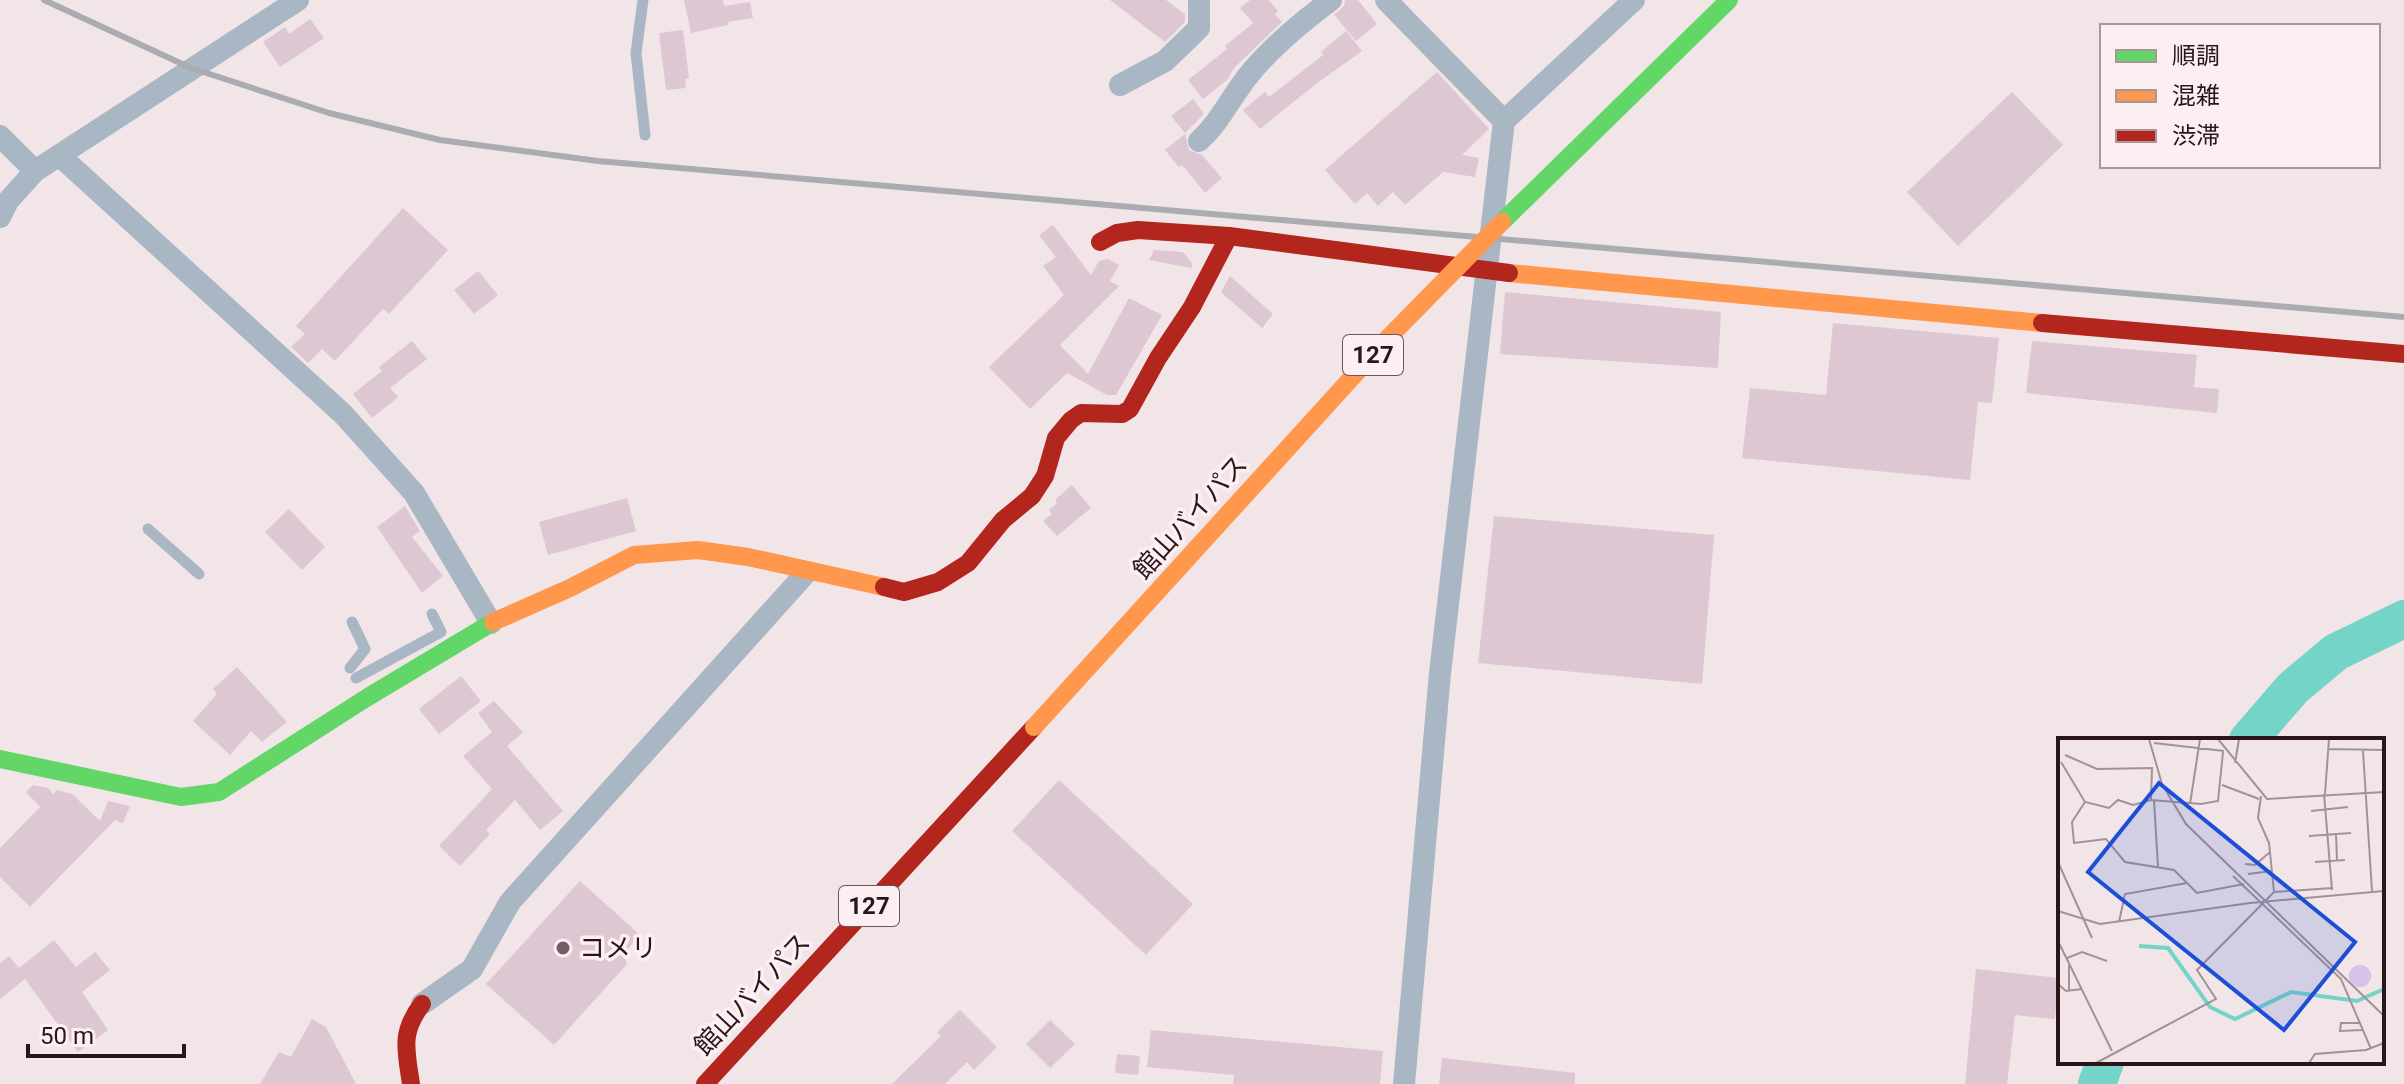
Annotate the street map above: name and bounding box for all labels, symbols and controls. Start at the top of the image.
legend [2100,24,2380,168]
text: 順調 [2172,42,2220,70]
text: 混雑 [2172,82,2220,110]
text: 渋滞 [2172,122,2220,150]
road number: 127 [1343,335,1403,375]
street label: 館山バイパス [1127,449,1253,585]
inset map [2058,738,2384,1064]
road number: 127 [839,886,899,926]
street label: 館山バイパス [688,927,816,1061]
place label: コメリ [579,933,657,963]
marker: コメリ [554,939,572,957]
scale bar [28,1008,184,1058]
text: 50 m [40,1022,94,1050]

